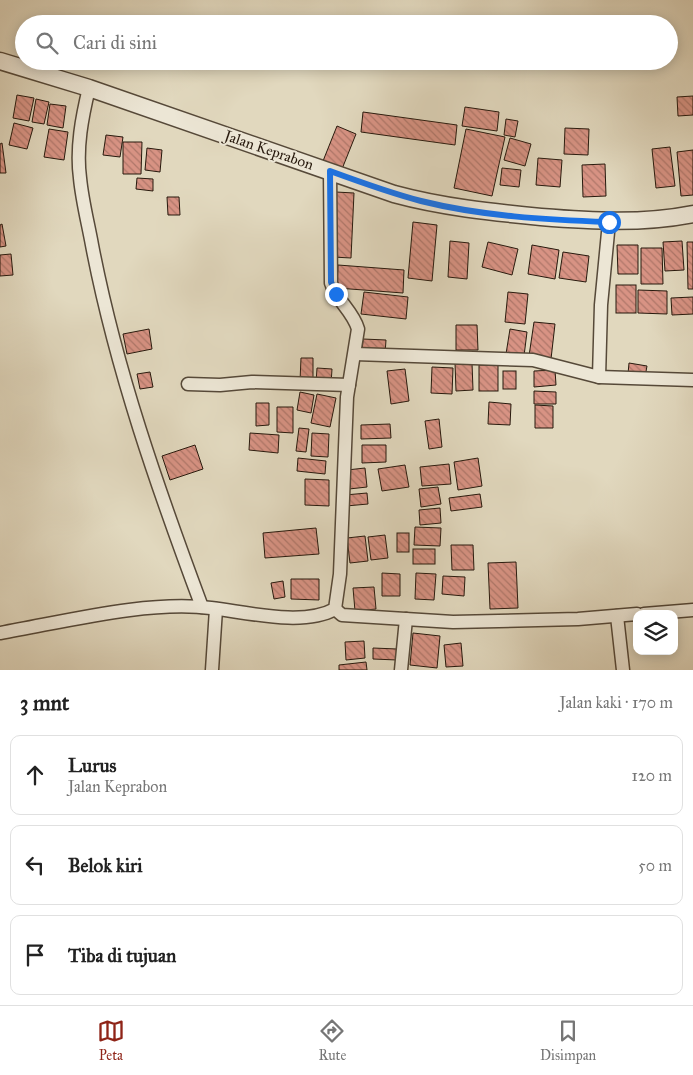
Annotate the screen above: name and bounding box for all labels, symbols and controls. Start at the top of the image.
search box [15,15,678,70]
icon: search [33,29,61,57]
text: Cari di sini [73,31,157,54]
street label: Jalan Keprabon [220,126,316,175]
route start [598,211,621,234]
route end [325,283,348,306]
map controls [633,610,678,655]
button: layers [633,610,678,655]
text: 3 mnt [20,690,69,716]
text: Jalan kaki · 170 m [560,693,673,712]
text: Lurus [68,754,116,777]
icon: ahead [21,761,49,789]
text: 120 m [632,766,672,785]
text: Jalan Keprabon [68,777,167,796]
icon: left [21,851,49,879]
text: Belok kiri [68,854,142,877]
text: 50 m [638,856,672,875]
icon: arrive [21,941,49,969]
text: Tiba di tujuan [68,944,176,967]
tab: Peta [97,1017,125,1064]
tab: Rute [318,1017,346,1064]
tab: Disimpan [540,1017,596,1064]

